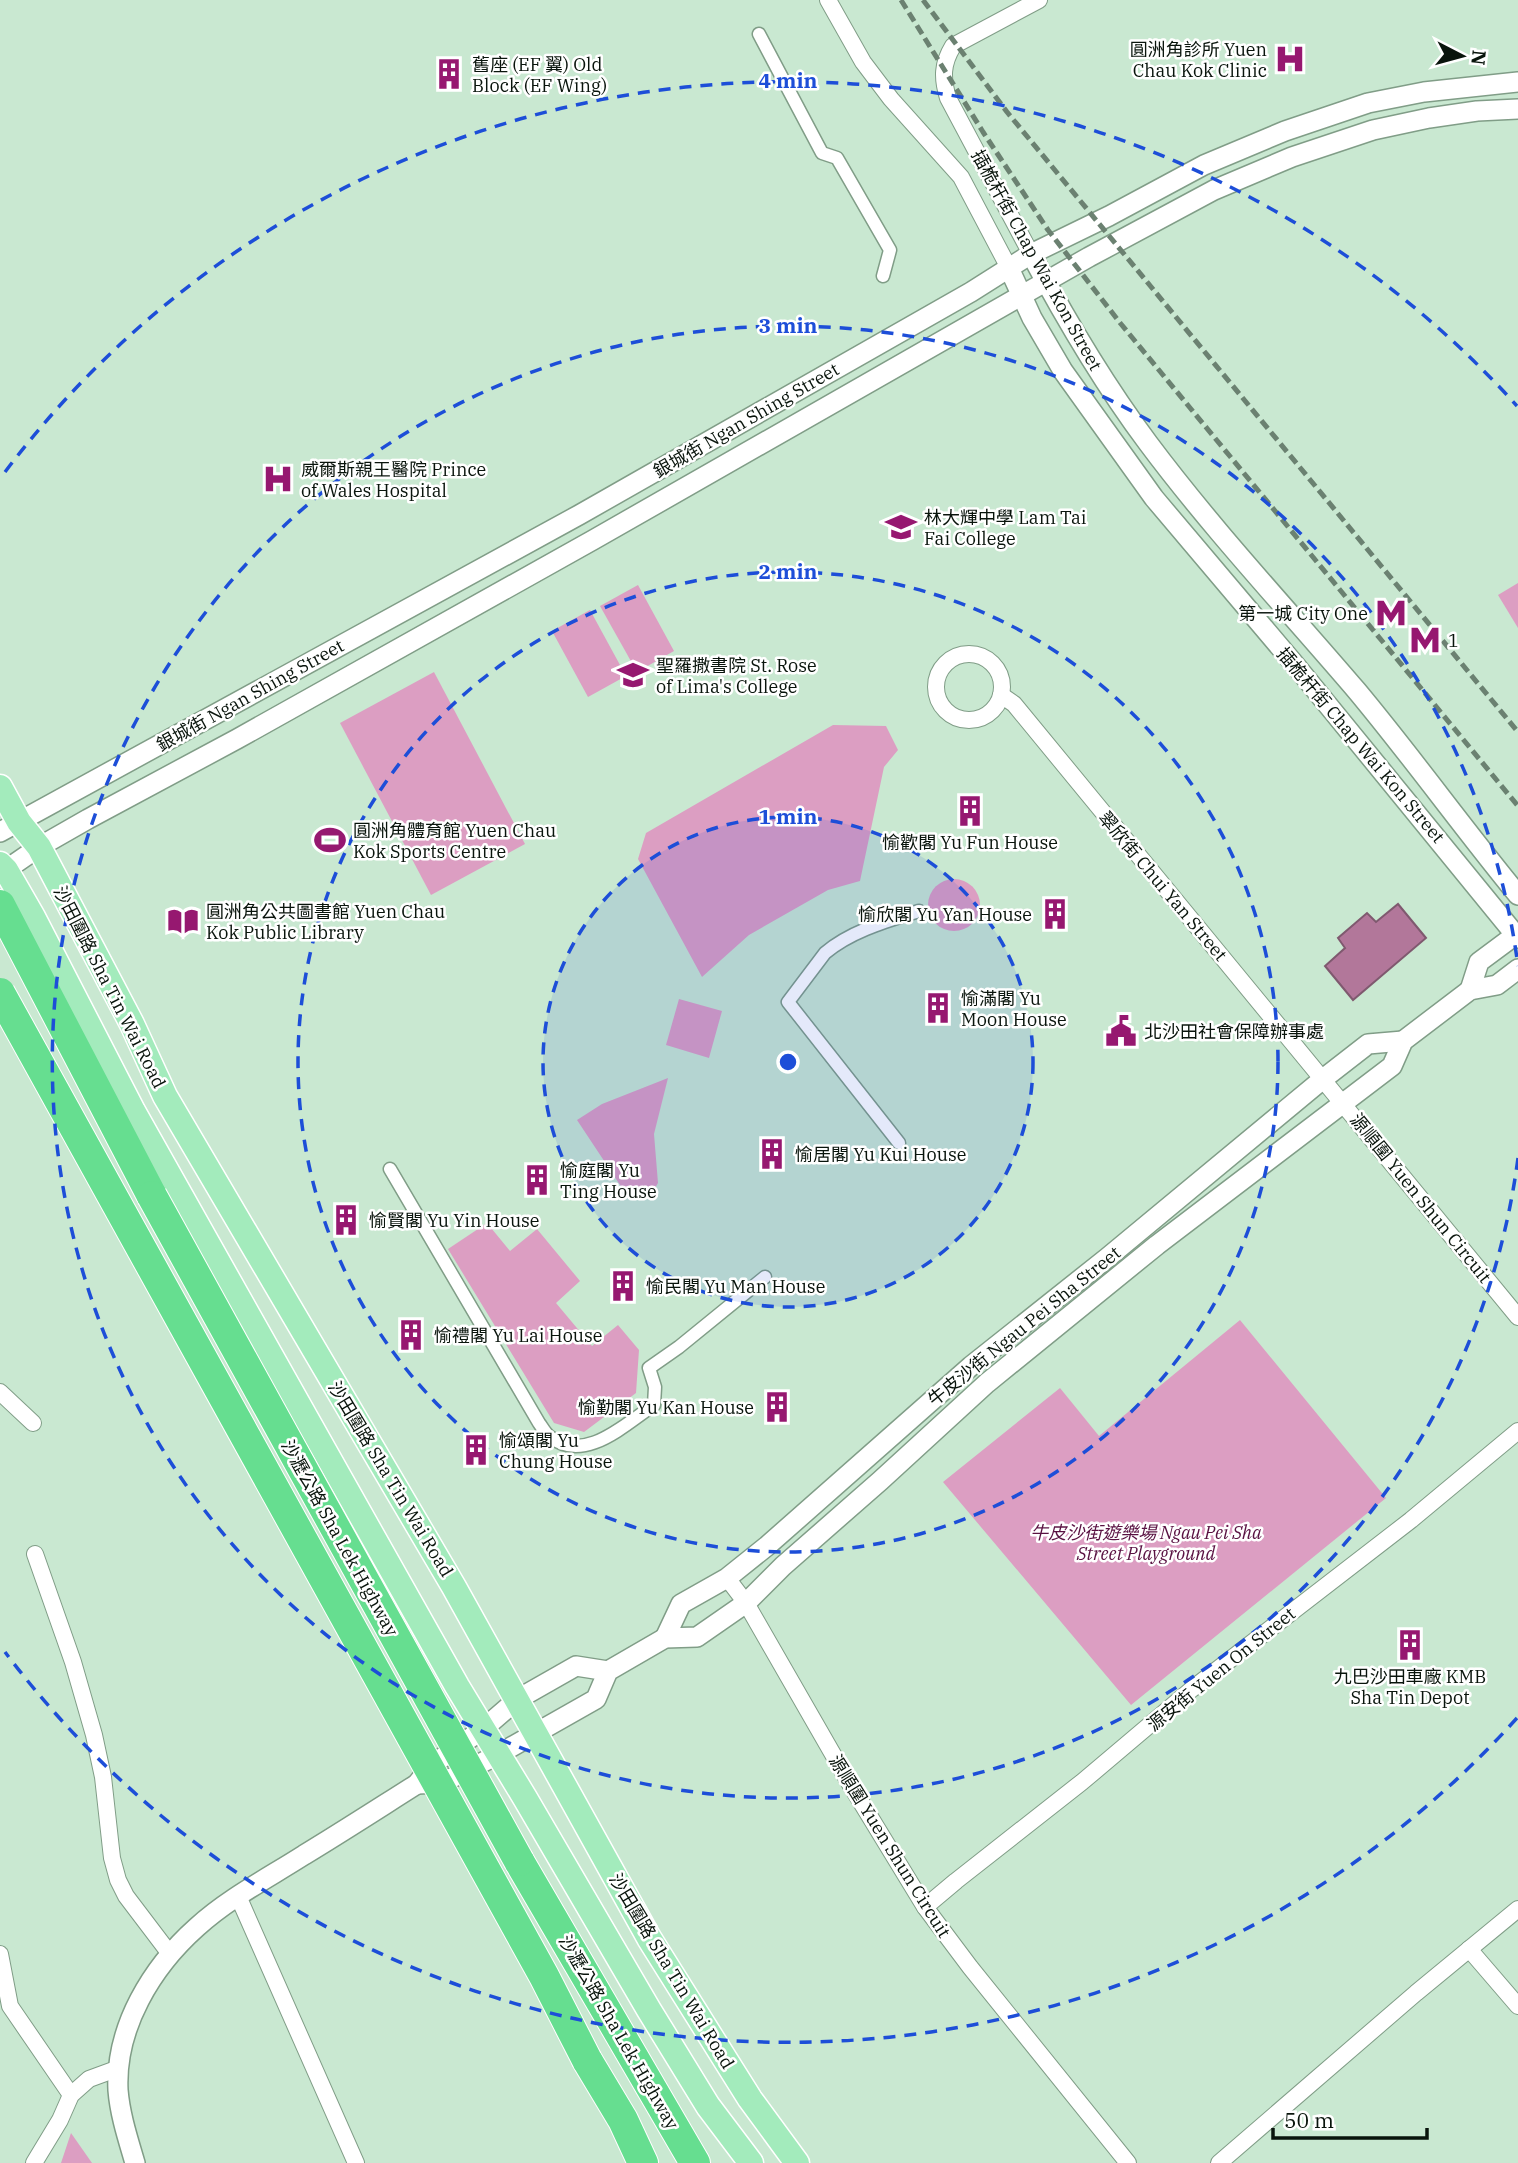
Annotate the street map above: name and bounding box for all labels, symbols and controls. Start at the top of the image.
north arrow [1427,21,1497,91]
place label: 圓洲角診所 Yuen Chau Kok Clinic [1130,38,1267,82]
hospital icon: 圓洲角診所 Yuen Chau Kok Clinic [1273,42,1307,76]
text: N [1466,49,1492,67]
place label: 舊座 (EF 翼) Old Block (EF Wing) [472,53,607,97]
building icon: 舊座 (EF 翼) Old Block (EF Wing) [432,57,466,91]
text: 4 min [759,66,817,94]
street label: 插桅杆街 Chap Wai Kon Street [967,146,1107,374]
text: 3 min [759,311,817,339]
street label: 銀城街 Ngan Shing Street [649,357,843,483]
place label: 威爾斯親王醫院 Prince of Wales Hospital [301,458,486,502]
hospital icon: 威爾斯親王醫院 Prince of Wales Hospital [261,462,295,496]
place label: 林大輝中學 Lam Tai Fai College [924,506,1087,550]
school or university icon: 林大輝中學 Lam Tai Fai College [884,510,918,544]
text: 2 min [759,557,817,585]
metro station icon: 第一城 City One [1374,596,1408,630]
place label: 第一城 City One [1238,602,1368,625]
metro station icon: 1 [1408,623,1442,657]
place label: 1 [1448,629,1459,652]
street label: 銀城街 Ngan Shing Street [152,634,348,756]
street label: 插桅杆街 Chap Wai Kon Street [1272,642,1450,848]
place label: 聖羅撒書院 St. Rose of Lima's College [656,654,817,698]
school or university icon: 聖羅撒書院 St. Rose of Lima's College [616,658,650,692]
building icon: 愉歡閣 Yu Fun House [953,794,987,828]
text: 1 min [759,802,817,830]
street label: 翠欣街 Chui Yan Street [1094,806,1232,966]
place label: 圓洲角體育館 Yuen Chau Kok Sports Centre [353,819,556,863]
sports icon: 圓洲角體育館 Yuen Chau Kok Sports Centre [313,823,347,857]
place label: 愉歡閣 Yu Fun House [882,831,1058,854]
street label: 沙田圍路 Sha Tin Wai Road [49,882,171,1092]
building icon: 愉欣閣 Yu Yan House [1038,897,1072,931]
place label: 圓洲角公共圖書館 Yuen Chau Kok Public Library [206,900,445,944]
place label: 愉欣閣 Yu Yan House [858,903,1032,926]
library icon: 圓洲角公共圖書館 Yuen Chau Kok Public Library [166,904,200,938]
place label: 愉滿閣 Yu Moon House [961,987,1067,1031]
building icon: 愉滿閣 Yu Moon House [921,991,955,1025]
public building icon: 北沙田社會保障辦事處 [1104,1014,1138,1048]
place label: 北沙田社會保障辦事處 [1144,1020,1324,1043]
centre of rings [776,1050,800,1074]
street label: 源順圍 Yuen Shun Circuit [1345,1108,1497,1288]
building icon: 愉居閣 Yu Kui House [755,1137,789,1171]
place label: 愉居閣 Yu Kui House [795,1143,966,1166]
place label: 愉庭閣 Yu Ting House [560,1159,657,1203]
building icon: 愉庭閣 Yu Ting House [520,1163,554,1197]
building icon: 愉賢閣 Yu Yin House [329,1203,363,1237]
place label: 愉賢閣 Yu Yin House [369,1209,539,1232]
street label: 牛皮沙街 Ngau Pei Sha Street [923,1241,1125,1411]
building icon: 愉民閣 Yu Man House [606,1269,640,1303]
place label: 愉民閣 Yu Man House [646,1275,825,1298]
building icon: 愉禮閣 Yu Lai House [394,1318,428,1352]
place label: 愉禮閣 Yu Lai House [434,1324,602,1347]
street label: 沙田圍路 Sha Tin Wai Road [323,1377,459,1581]
building icon: 愉勤閣 Yu Kan House [760,1390,794,1424]
place label: 愉勤閣 Yu Kan House [578,1396,754,1419]
place label: 愉頌閣 Yu Chung House [499,1429,612,1473]
building icon: 愉頌閣 Yu Chung House [459,1433,493,1467]
street label: 沙瀝公路 Sha Lek Highway [276,1436,404,1640]
park label: 牛皮沙街遊樂場 Ngau Pei Sha Street Playground [1030,1521,1262,1565]
street label: 源安街 Yuen On Street [1142,1602,1300,1736]
building icon: 九巴沙田車廠 KMB Sha Tin Depot [1393,1628,1427,1662]
place label: 九巴沙田車廠 KMB Sha Tin Depot [1334,1665,1486,1709]
street label: 源順圍 Yuen Shun Circuit [824,1750,956,1942]
street label: 沙田圍路 Sha Tin Wai Road [604,1869,740,2073]
street label: 沙瀝公路 Sha Lek Highway [554,1931,684,2134]
scale bar [1273,2096,1427,2140]
text: 50 m [1284,2106,1334,2134]

